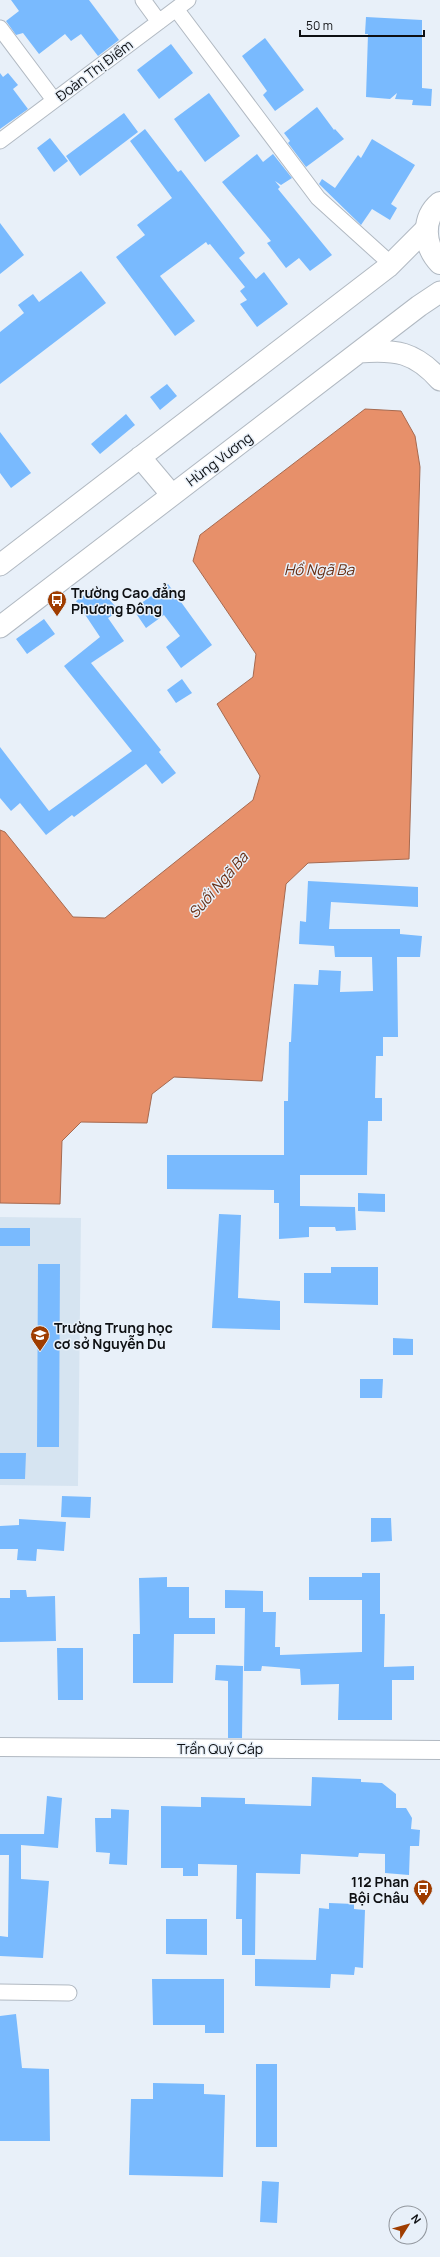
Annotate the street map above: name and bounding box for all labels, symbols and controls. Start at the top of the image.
scale bar [300,12,424,38]
text: 50 m [306,17,333,34]
street label: Đoàn Thị Điểm [52,35,136,105]
street label: Hùng Vương [182,428,256,490]
water label: Hồ Ngã Ba [284,559,355,580]
place label: Trường Cao đẳng Phương Đông [71,583,186,618]
bus stop icon: Trường Cao đẳng Phương Đông [46,589,68,617]
water label: Suối Ngã Ba [183,847,253,923]
place label: Trường Trung học cơ sở Nguyễn Du [54,1318,173,1353]
school or university icon: Trường Trung học cơ sở Nguyễn Du [29,1324,51,1352]
street label: Trần Quý Cáp [177,1739,263,1758]
place label: 112 Phan Bội Châu [349,1872,409,1907]
bus stop icon: 112 Phan Bội Châu [412,1878,434,1906]
north arrow [388,2205,428,2245]
text: N [408,2211,425,2226]

